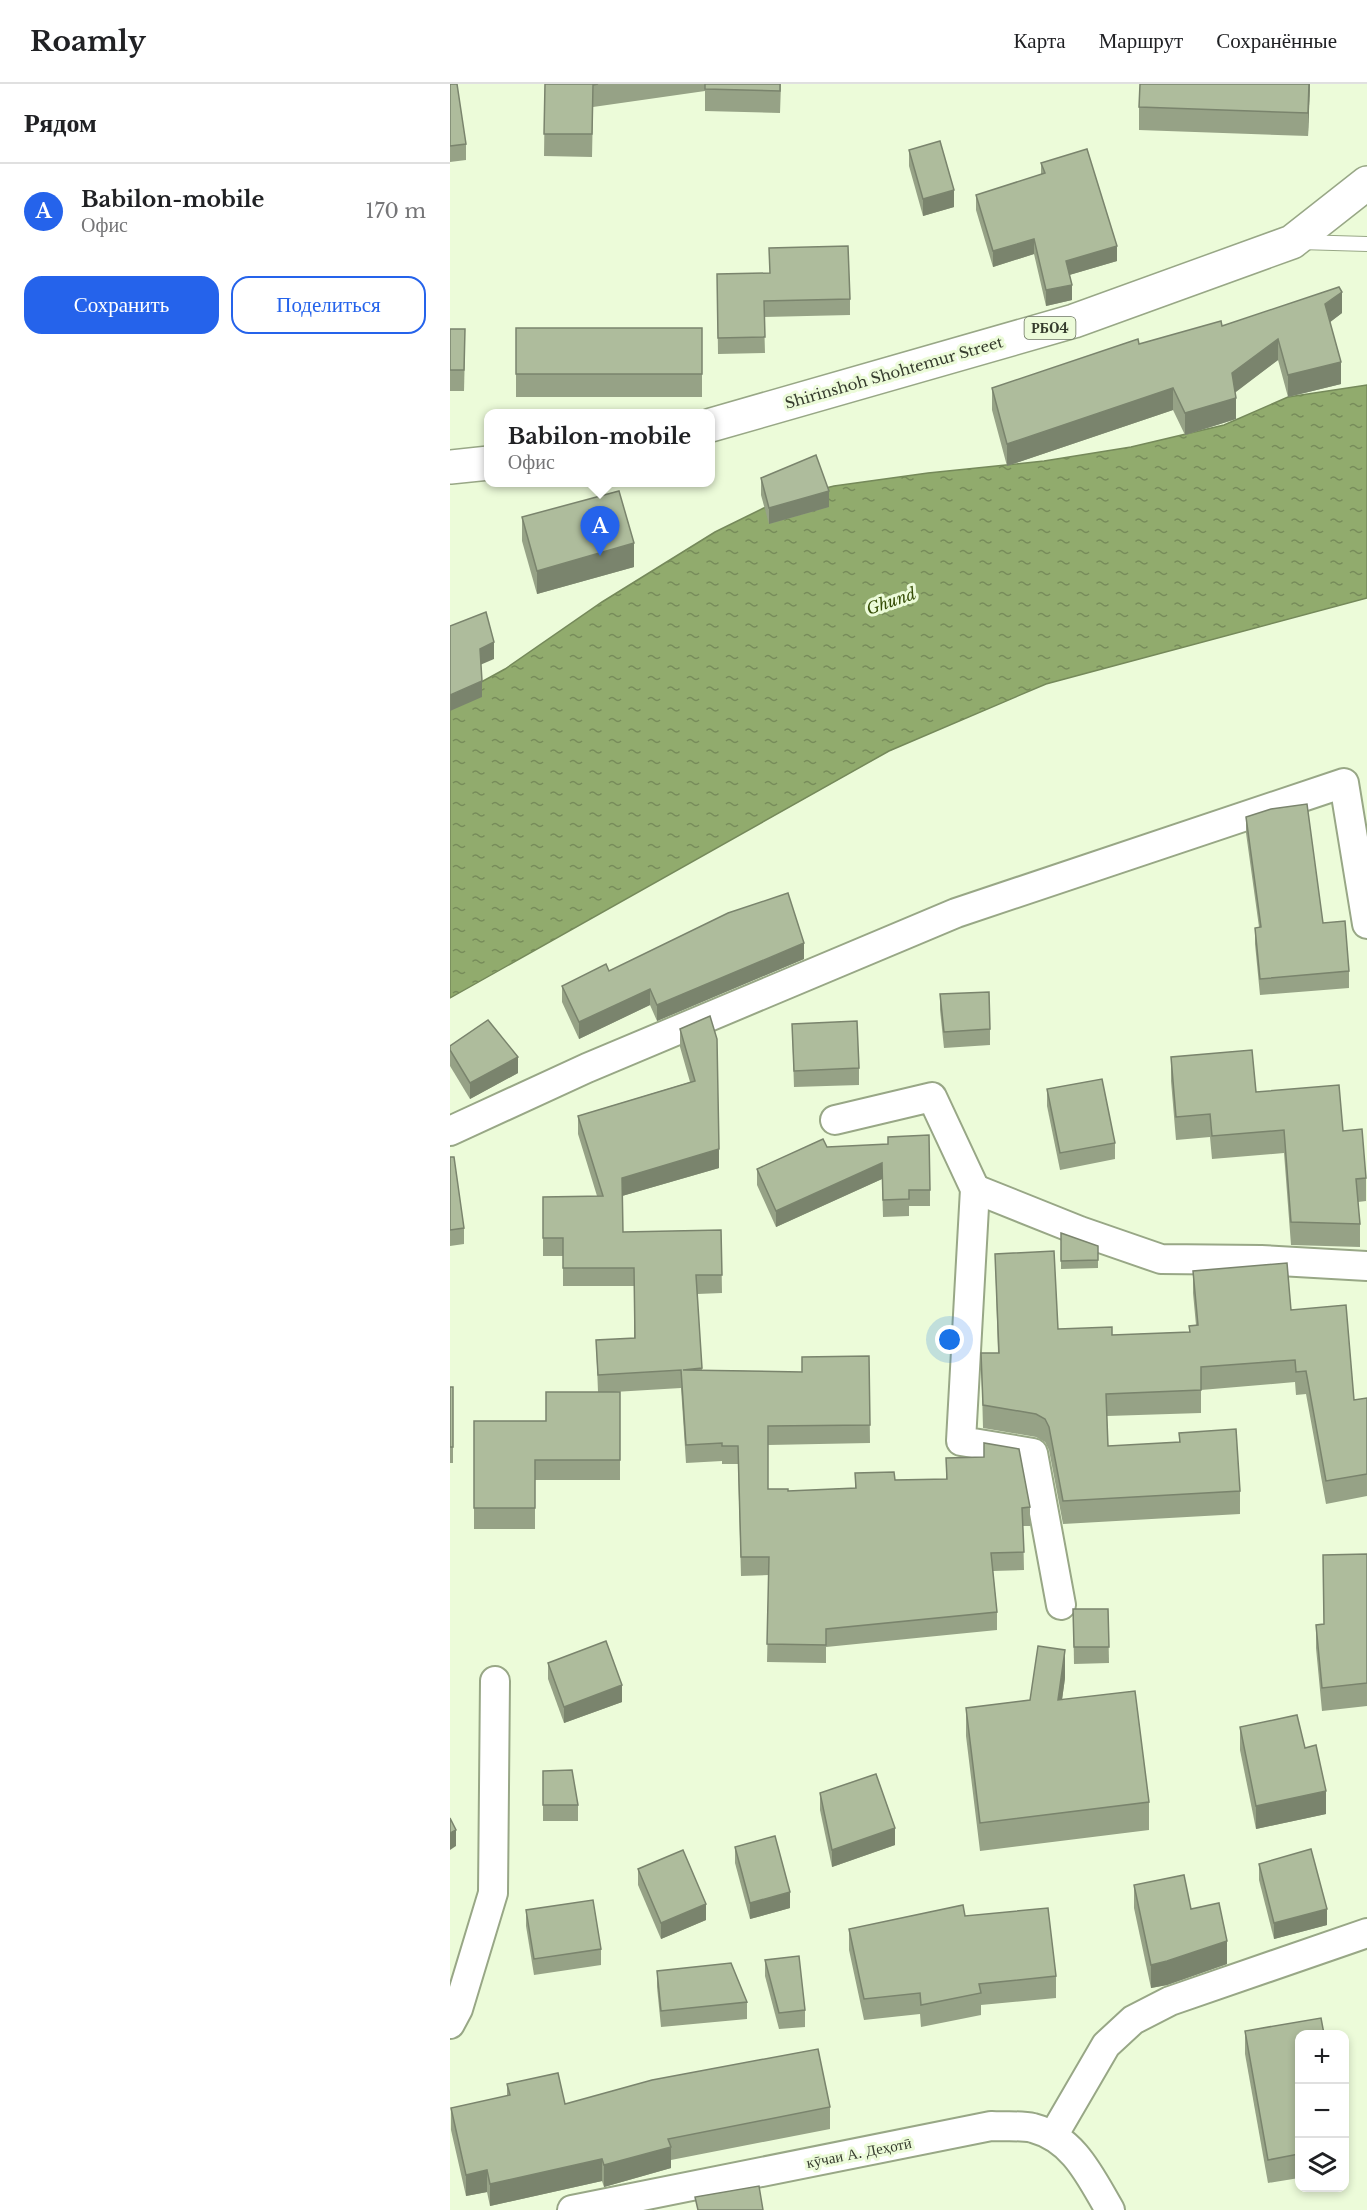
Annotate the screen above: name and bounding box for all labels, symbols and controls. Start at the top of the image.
text: Roamly [30,24,146,59]
text: Карта [1014,28,1066,54]
text: Маршрут [1099,28,1183,54]
text: Сохранённые [1216,28,1337,54]
text: Рядом [24,107,97,139]
text: Babilon-mobile [81,186,264,213]
text: A [35,199,52,223]
text: 170 m [366,199,426,223]
text: Офис [81,213,128,237]
button: Сохранить [24,276,219,334]
button: Поделиться [231,276,426,334]
road number: РБ04 [1024,317,1076,339]
street label: Shirinshoh Shohtemur Street [783,332,1005,413]
popup [484,409,715,487]
text: Babilon-mobile [508,423,691,450]
text: Офис [508,450,555,474]
pin: A [580,506,620,556]
water label: Ghund [864,583,919,619]
your location [935,1325,964,1354]
map controls [1295,2030,1349,2192]
button: + [1295,2030,1349,2084]
button: − [1295,2084,1349,2138]
street label: кӯчаи А. Деҳотӣ [805,2133,913,2172]
button: layers [1295,2138,1349,2192]

